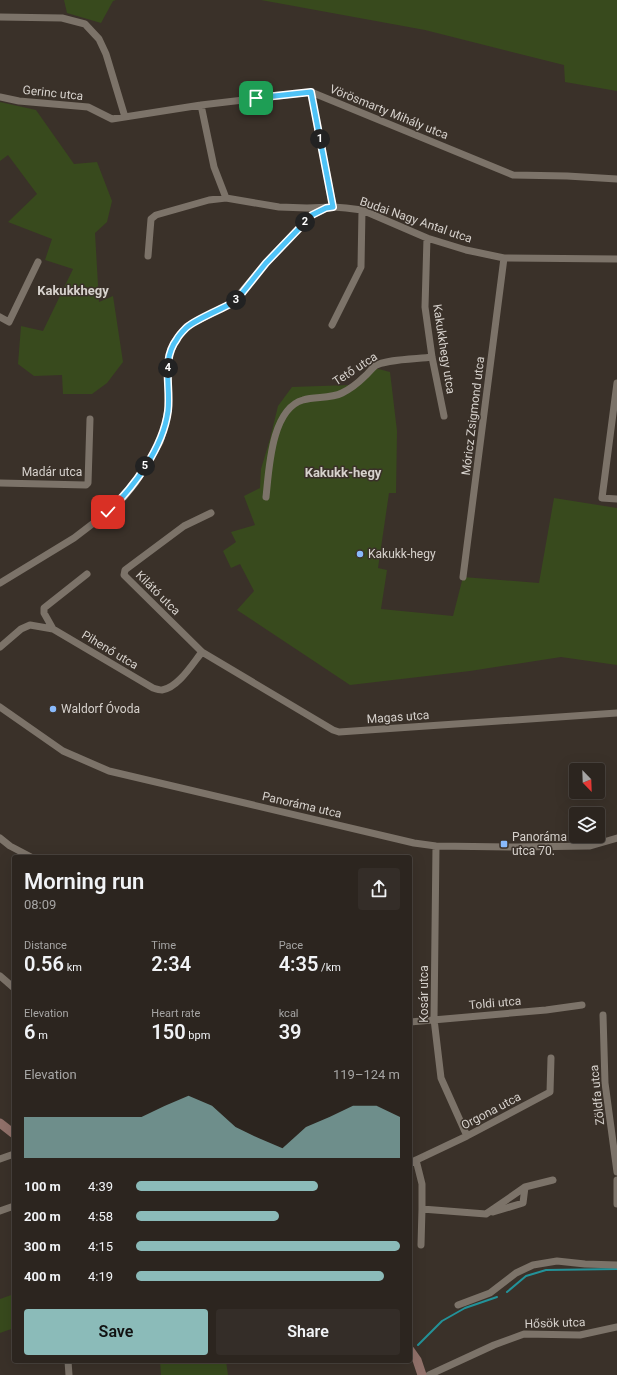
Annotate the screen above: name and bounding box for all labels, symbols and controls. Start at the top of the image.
pin [239,81,273,115]
street label: Vörösmarty Mihály utca [328,82,450,142]
street label: Gerinc utca [22,83,84,103]
icon: arrive [245,87,267,109]
pin: 1 [310,129,330,149]
text: 1 [317,132,323,145]
street label: Budai Nagy Antal utca [358,194,474,246]
pin: 2 [295,212,315,232]
text: 2 [302,215,308,228]
district label: Kakukkhegy [37,283,109,298]
pin: 3 [226,290,246,310]
text: 3 [233,293,239,306]
street label: Kakukkhegy utca [430,303,458,395]
street label: Tető utca [330,350,380,388]
street label: Móricz Zsigmond utca [459,356,487,476]
pin: 4 [158,358,178,378]
text: 4 [165,361,171,374]
pin: 5 [135,456,155,476]
text: 5 [142,459,148,472]
street label: Madár utca [22,465,82,479]
district label: Kakukk-hegy [305,465,382,480]
pin [91,495,125,529]
icon: check [97,501,119,523]
place label: Kakukk-hegy [368,547,436,561]
marker: Kakukk-hegy [355,549,365,559]
street label: Kilátó utca [133,568,183,618]
street label: Pihenő utca [79,628,141,672]
place label: Waldorf Óvoda [61,701,140,716]
marker: Waldorf Óvoda [48,704,58,714]
street label: Magas utca [366,708,430,726]
north arrow [569,763,605,799]
map controls [569,763,605,843]
street label: Panoráma utca [261,789,343,821]
button: layers [569,807,605,843]
place label: Panoráma utca 70. [512,830,567,858]
marker: Panoráma utca 70. [499,839,509,849]
button: share [358,868,400,910]
text: Morning run [24,869,144,894]
text: 08:09 [24,897,56,912]
text: Distance [24,939,67,952]
text: Time [151,939,176,952]
text: Pace [279,939,303,952]
text: 0.56 [24,952,64,976]
text: 2:34 [151,952,191,976]
text: 4:35 [279,952,318,976]
text: km [64,961,82,974]
text: /km [318,961,341,974]
street label: Kosár utca [417,965,431,1023]
street label: Toldi utca [468,994,522,1012]
text: Elevation [24,1007,69,1020]
text: Heart rate [151,1007,200,1020]
text: kcal [279,1007,299,1020]
text: 6 [24,1020,35,1044]
text: 150 [151,1020,186,1044]
text: 39 [279,1020,302,1044]
text: m [35,1029,48,1042]
text: bpm [186,1029,210,1042]
street label: Zöldfa utca [587,1064,607,1126]
text: Elevation [24,1067,77,1082]
text: 119–124 m [333,1067,400,1082]
street label: Orgona utca [459,1089,523,1133]
text: 100 m [24,1179,61,1194]
text: 4:39 [88,1179,113,1194]
text: 200 m [24,1209,61,1224]
text: 4:58 [88,1209,113,1224]
text: 300 m [24,1239,61,1254]
text: 4:15 [88,1239,113,1254]
text: 400 m [24,1269,61,1284]
text: 4:19 [88,1269,113,1284]
button: Save [24,1309,208,1355]
button: Share [216,1309,400,1355]
street label: Hősök utca [524,1315,586,1331]

